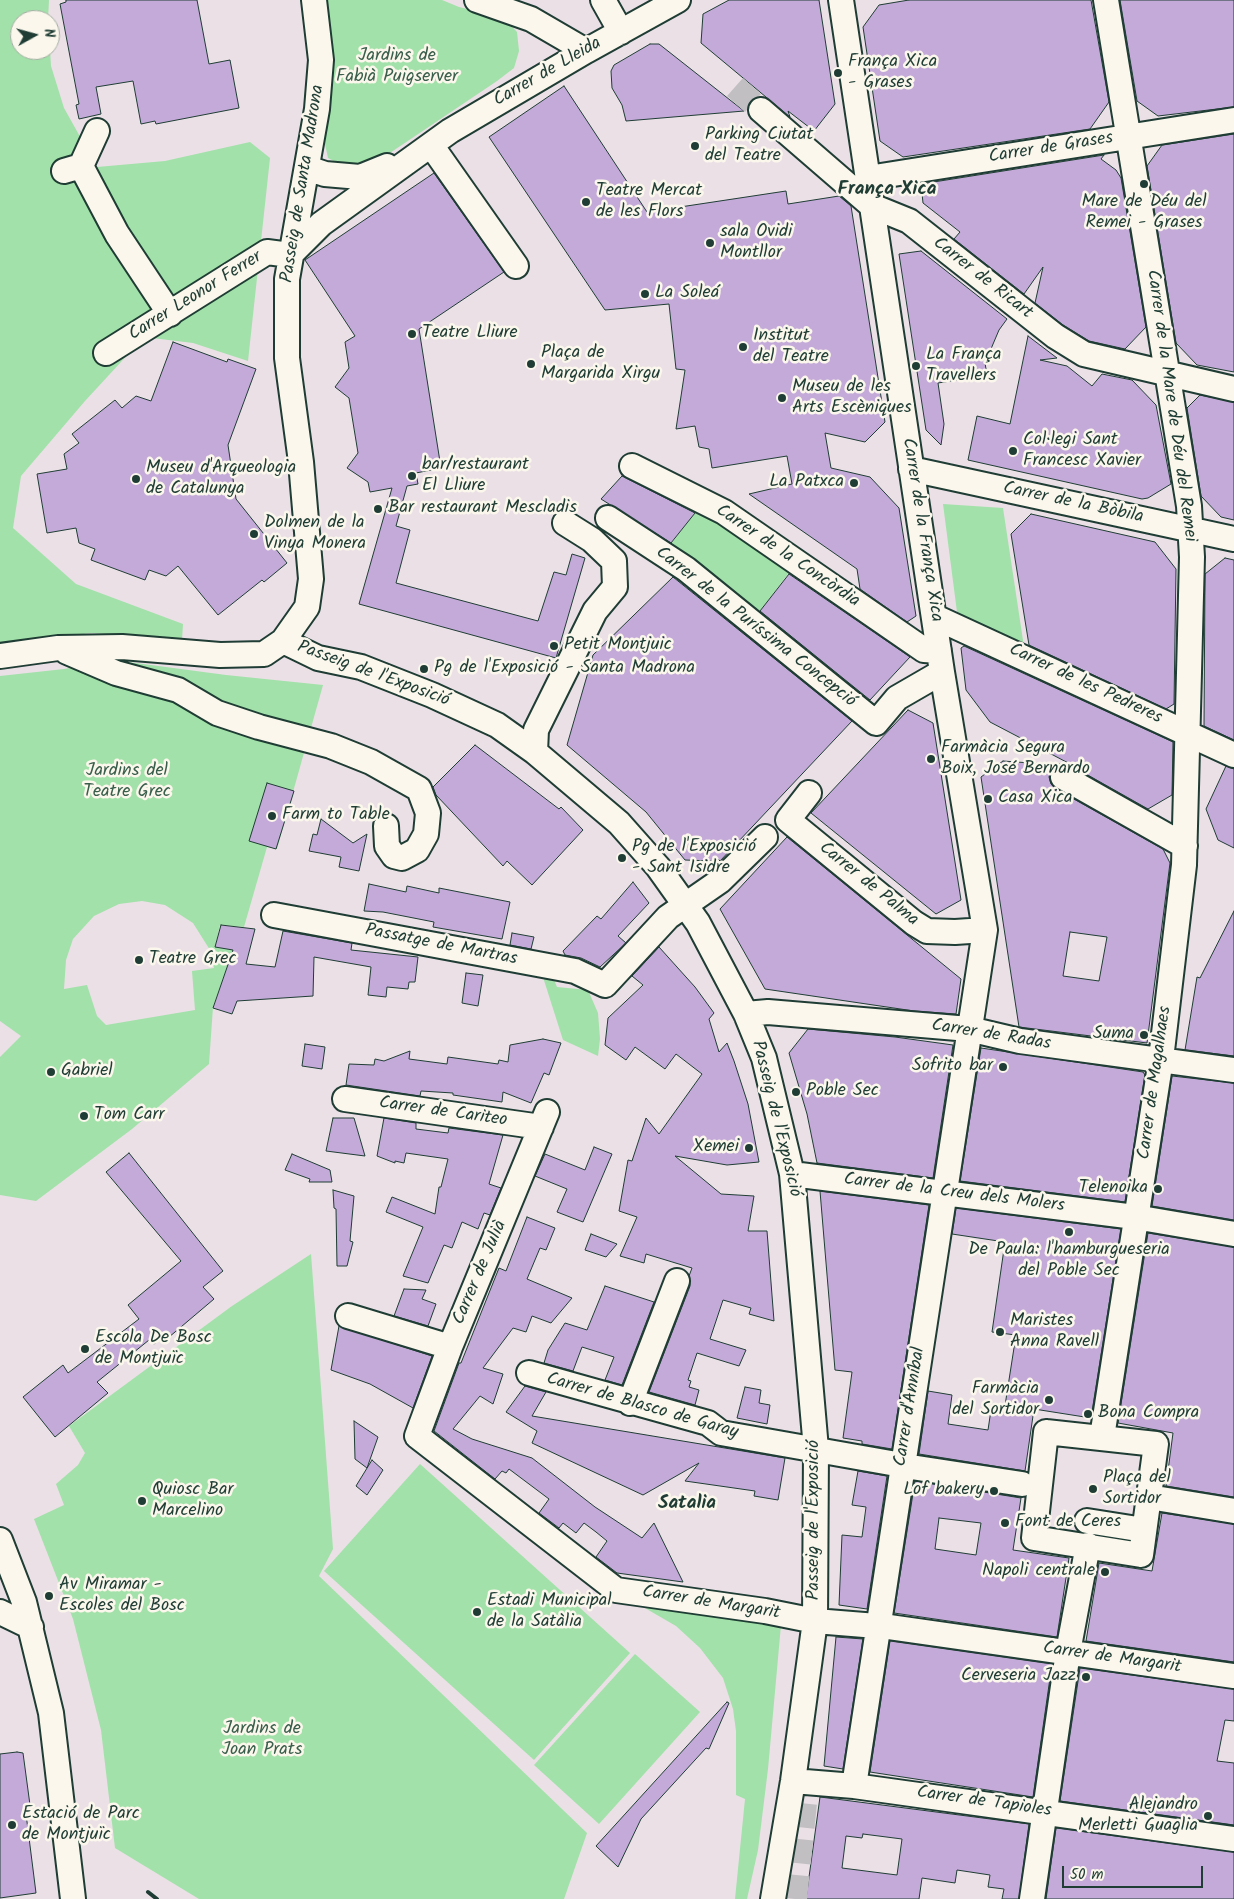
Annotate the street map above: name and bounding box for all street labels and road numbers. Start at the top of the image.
street label: Carrer de Lleida [490,33,606,113]
street label: Passeig de Santa Madrona [278,84,330,284]
street label: Carrer de Grases [987,129,1115,169]
street label: Carrer de Ricart [928,233,1036,325]
street label: Carrer Leonor Ferrer [125,247,267,347]
street label: Carrer de la Mare de Déu del Remei [1140,269,1200,543]
street label: Carrer de la França Xica [896,437,946,623]
street label: Carrer de la Bòbila [1001,479,1145,529]
street label: Carrer de la Concòrdia [711,501,863,613]
street label: Carrer de la Puríssima Concepció [650,543,860,713]
street label: Passeig de l'Exposició [294,637,452,713]
street label: Carrer de les Pedreres [1005,640,1165,730]
street label: Carrer de Palma [814,838,922,932]
street label: Passatge de Martras [363,921,519,971]
street label: Carrer de Magalhaes [1135,1005,1177,1161]
street label: Carrer de Radas [930,1016,1052,1056]
street label: Passeig de l'Exposició [745,1039,805,1199]
street label: Carrer de Cariteo [377,1093,509,1133]
street label: Carrer de la Creu dels Molers [842,1170,1066,1218]
street label: Carrer de Julià [449,1218,513,1328]
street label: Carrer d'Anníbal [891,1346,931,1468]
street label: Carrer de Blasco de Garay [544,1369,740,1445]
street label: Passeig de l'Exposició [804,1440,826,1600]
street label: Carrer de Margarit [640,1582,782,1626]
street label: Carrer de Margarit [1041,1639,1183,1679]
street label: Carrer de Tapioles [915,1783,1053,1823]

